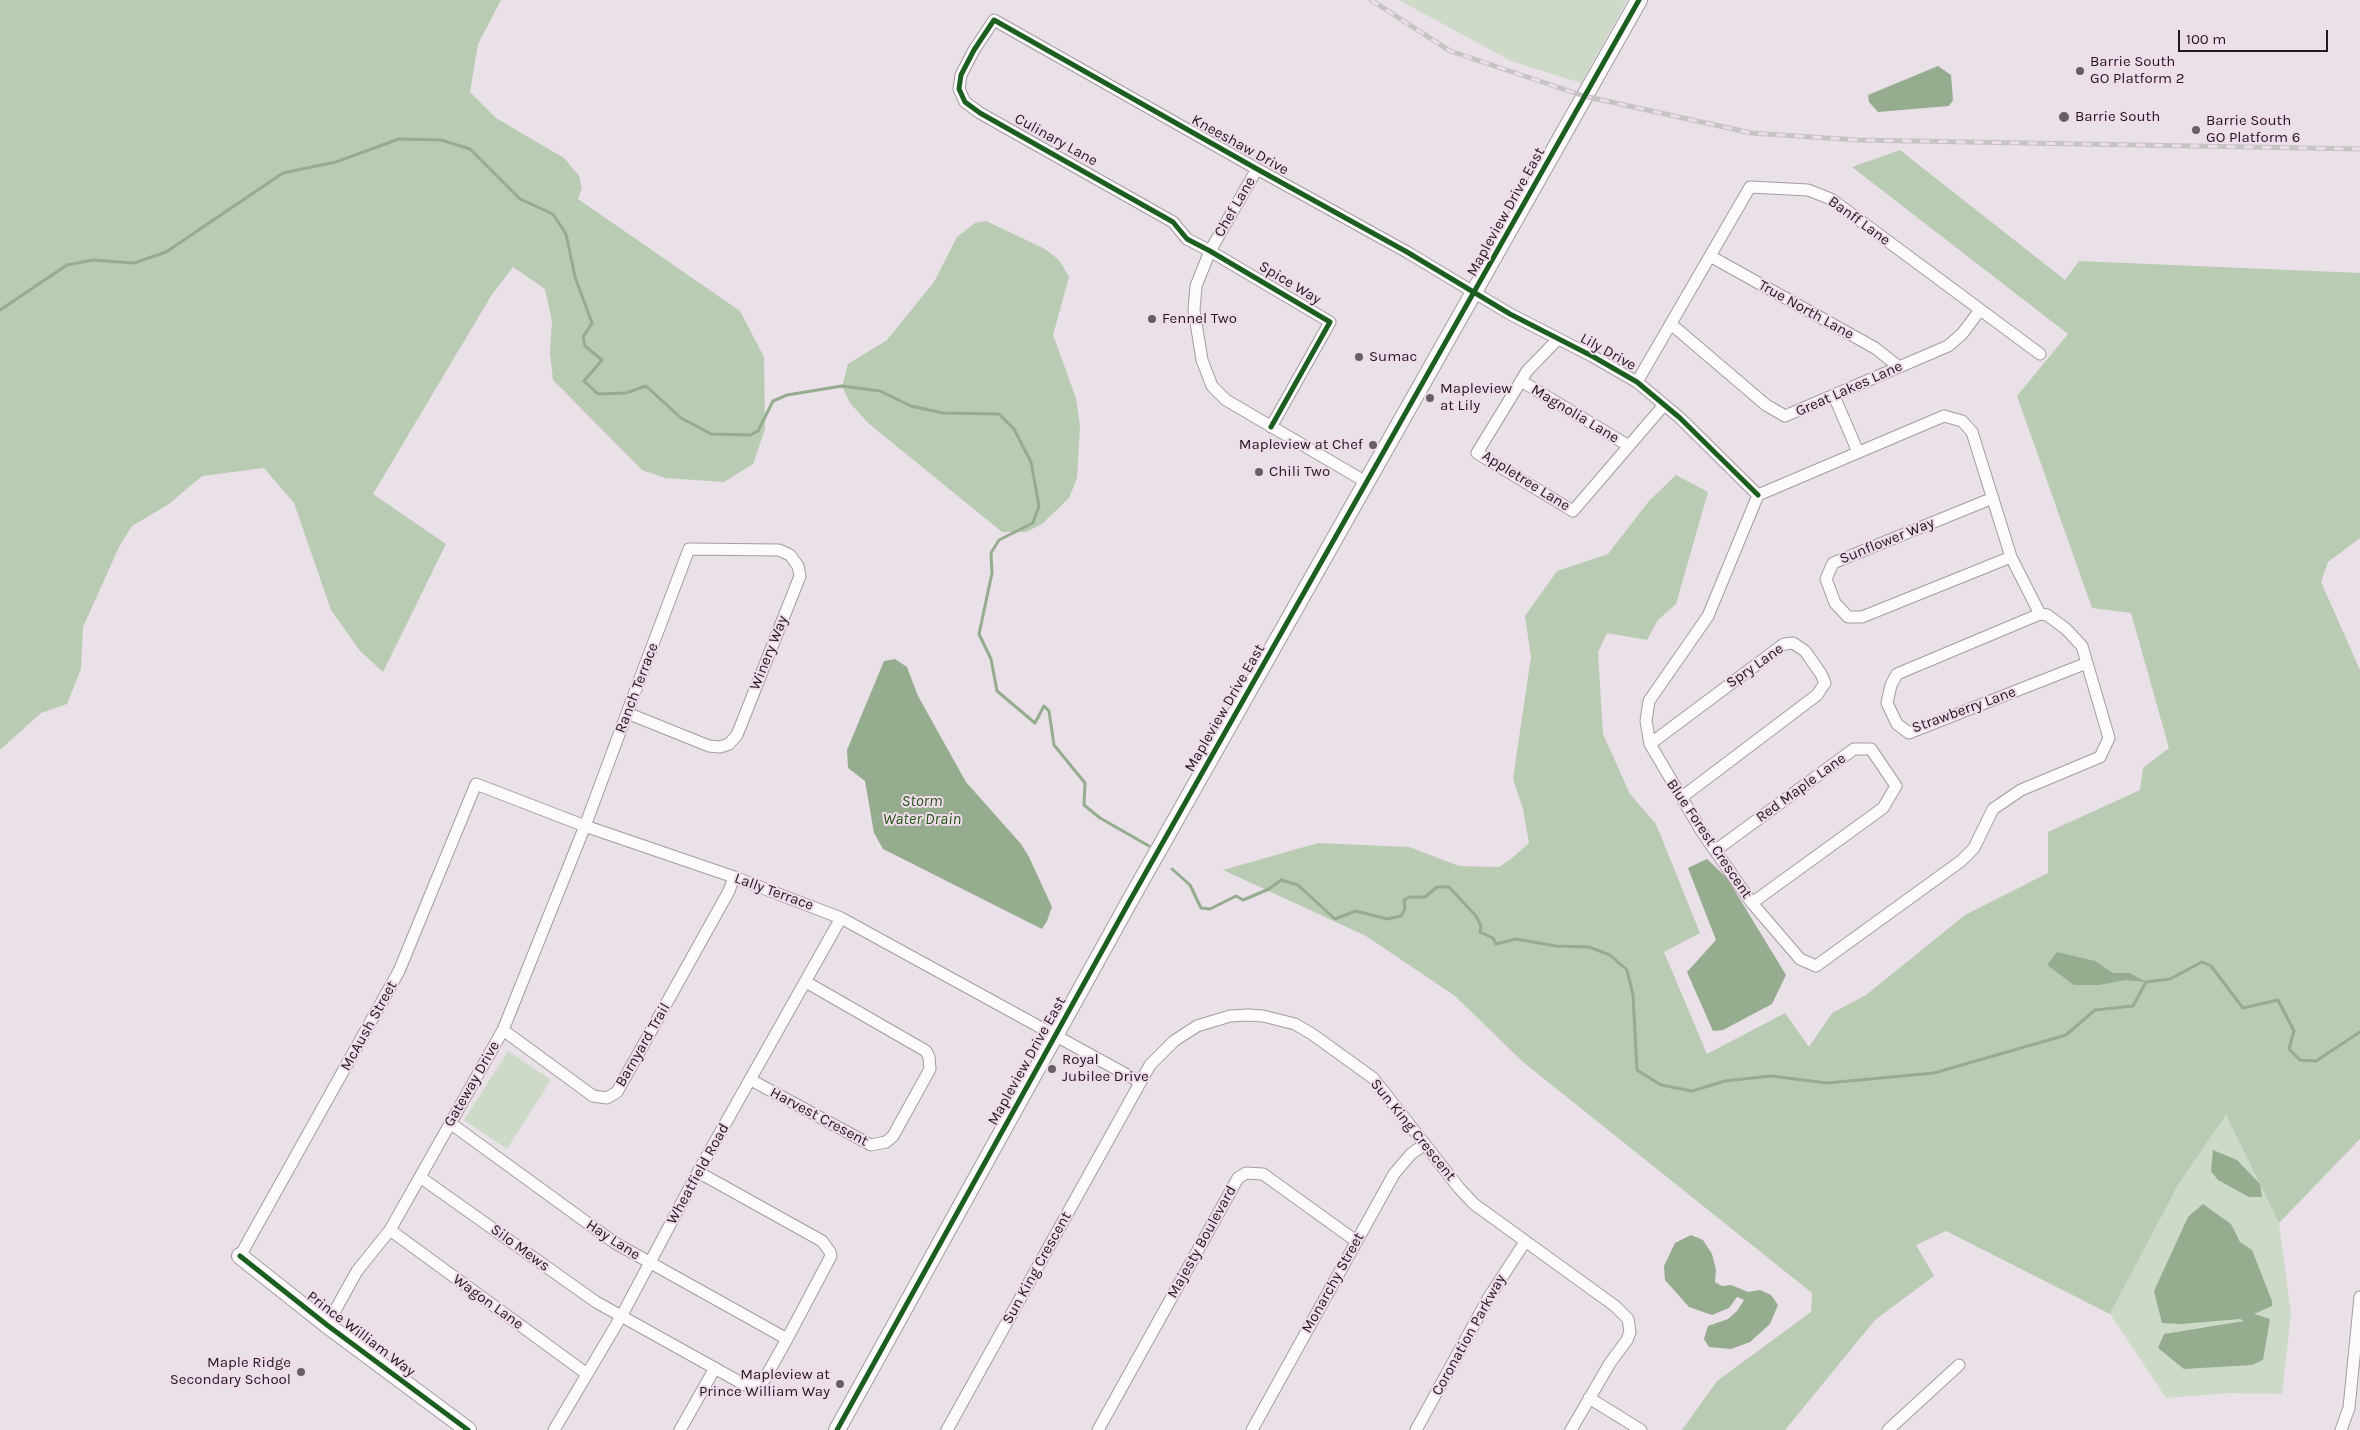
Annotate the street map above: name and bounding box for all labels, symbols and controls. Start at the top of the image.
scale bar [2180,20,2330,52]
text: 100 m [2186,30,2226,48]
place label: Barrie South GO Platform 2 [2090,53,2184,88]
marker: Barrie South GO Platform 2 [2074,65,2086,77]
place label: Barrie South [2075,108,2160,126]
street label: Culinary Lane [1011,110,1101,170]
marker: Barrie South [2057,110,2071,124]
street label: Kneeshaw Drive [1188,111,1292,179]
place label: Barrie South GO Platform 6 [2206,112,2300,147]
marker: Barrie South GO Platform 6 [2190,124,2202,136]
street label: Mapleview Drive East [1463,144,1549,280]
street label: Chef Lane [1211,174,1259,240]
street label: Banff Lane [1824,192,1894,250]
street label: Spice Way [1256,257,1324,309]
street label: True North Lane [1755,276,1857,344]
place label: Fennel Two [1162,310,1237,328]
marker: Fennel Two [1146,313,1158,325]
street label: Lily Drive [1577,329,1639,375]
place label: Sumac [1369,348,1417,366]
marker: Sumac [1353,351,1365,363]
street label: Great Lakes Lane [1793,357,1905,421]
place label: Mapleview at Lily [1440,380,1512,415]
street label: Magnolia Lane [1528,381,1622,447]
marker: Mapleview at Lily [1424,392,1436,404]
place label: Mapleview at Chef [1239,436,1363,454]
marker: Mapleview at Chef [1367,439,1379,451]
street label: Appletree Lane [1479,447,1573,515]
place label: Chili Two [1269,463,1330,481]
marker: Chili Two [1253,466,1265,478]
street label: Sunflower Way [1837,514,1937,568]
street label: Winery Way [746,613,792,693]
street label: Ranch Terrace [611,640,663,736]
street label: Spry Lane [1723,640,1787,692]
street label: Mapleview Drive East [1181,641,1269,775]
street label: Strawberry Lane [1910,683,2018,737]
street label: Red Maple Lane [1753,749,1849,827]
street label: Blue Forest Crescent [1662,776,1756,902]
water label: Storm Water Drain [883,791,961,829]
street label: Lally Terrace [732,869,816,915]
street label: McAush Street [337,978,401,1074]
street label: Mapleview Drive East [984,993,1070,1129]
street label: Barnyard Trail [612,1000,674,1090]
street label: Gateway Drive [440,1038,504,1130]
place label: Royal Jubilee Drive [1062,1051,1149,1086]
marker: Royal Jubilee Drive [1046,1063,1058,1075]
street label: Sun King Crescent [1366,1075,1460,1185]
street label: Harvest Cresent [767,1084,871,1150]
street label: Wheatfield Road [663,1120,733,1228]
street label: Majesty Boulevard [1164,1183,1240,1301]
street label: Sun King Crescent [999,1209,1075,1327]
street label: Hay Lane [583,1216,643,1264]
street label: Silo Mews [487,1221,553,1275]
street label: Monarchy Street [1298,1230,1368,1336]
street label: Wagon Lane [449,1270,527,1334]
street label: Coronation Parkway [1428,1271,1510,1399]
street label: Prince William Way [303,1287,419,1381]
place label: Maple Ridge Secondary School [170,1354,291,1389]
marker: Maple Ridge Secondary School [295,1366,307,1378]
place label: Mapleview at Prince William Way [699,1366,830,1401]
marker: Mapleview at Prince William Way [834,1378,846,1390]

